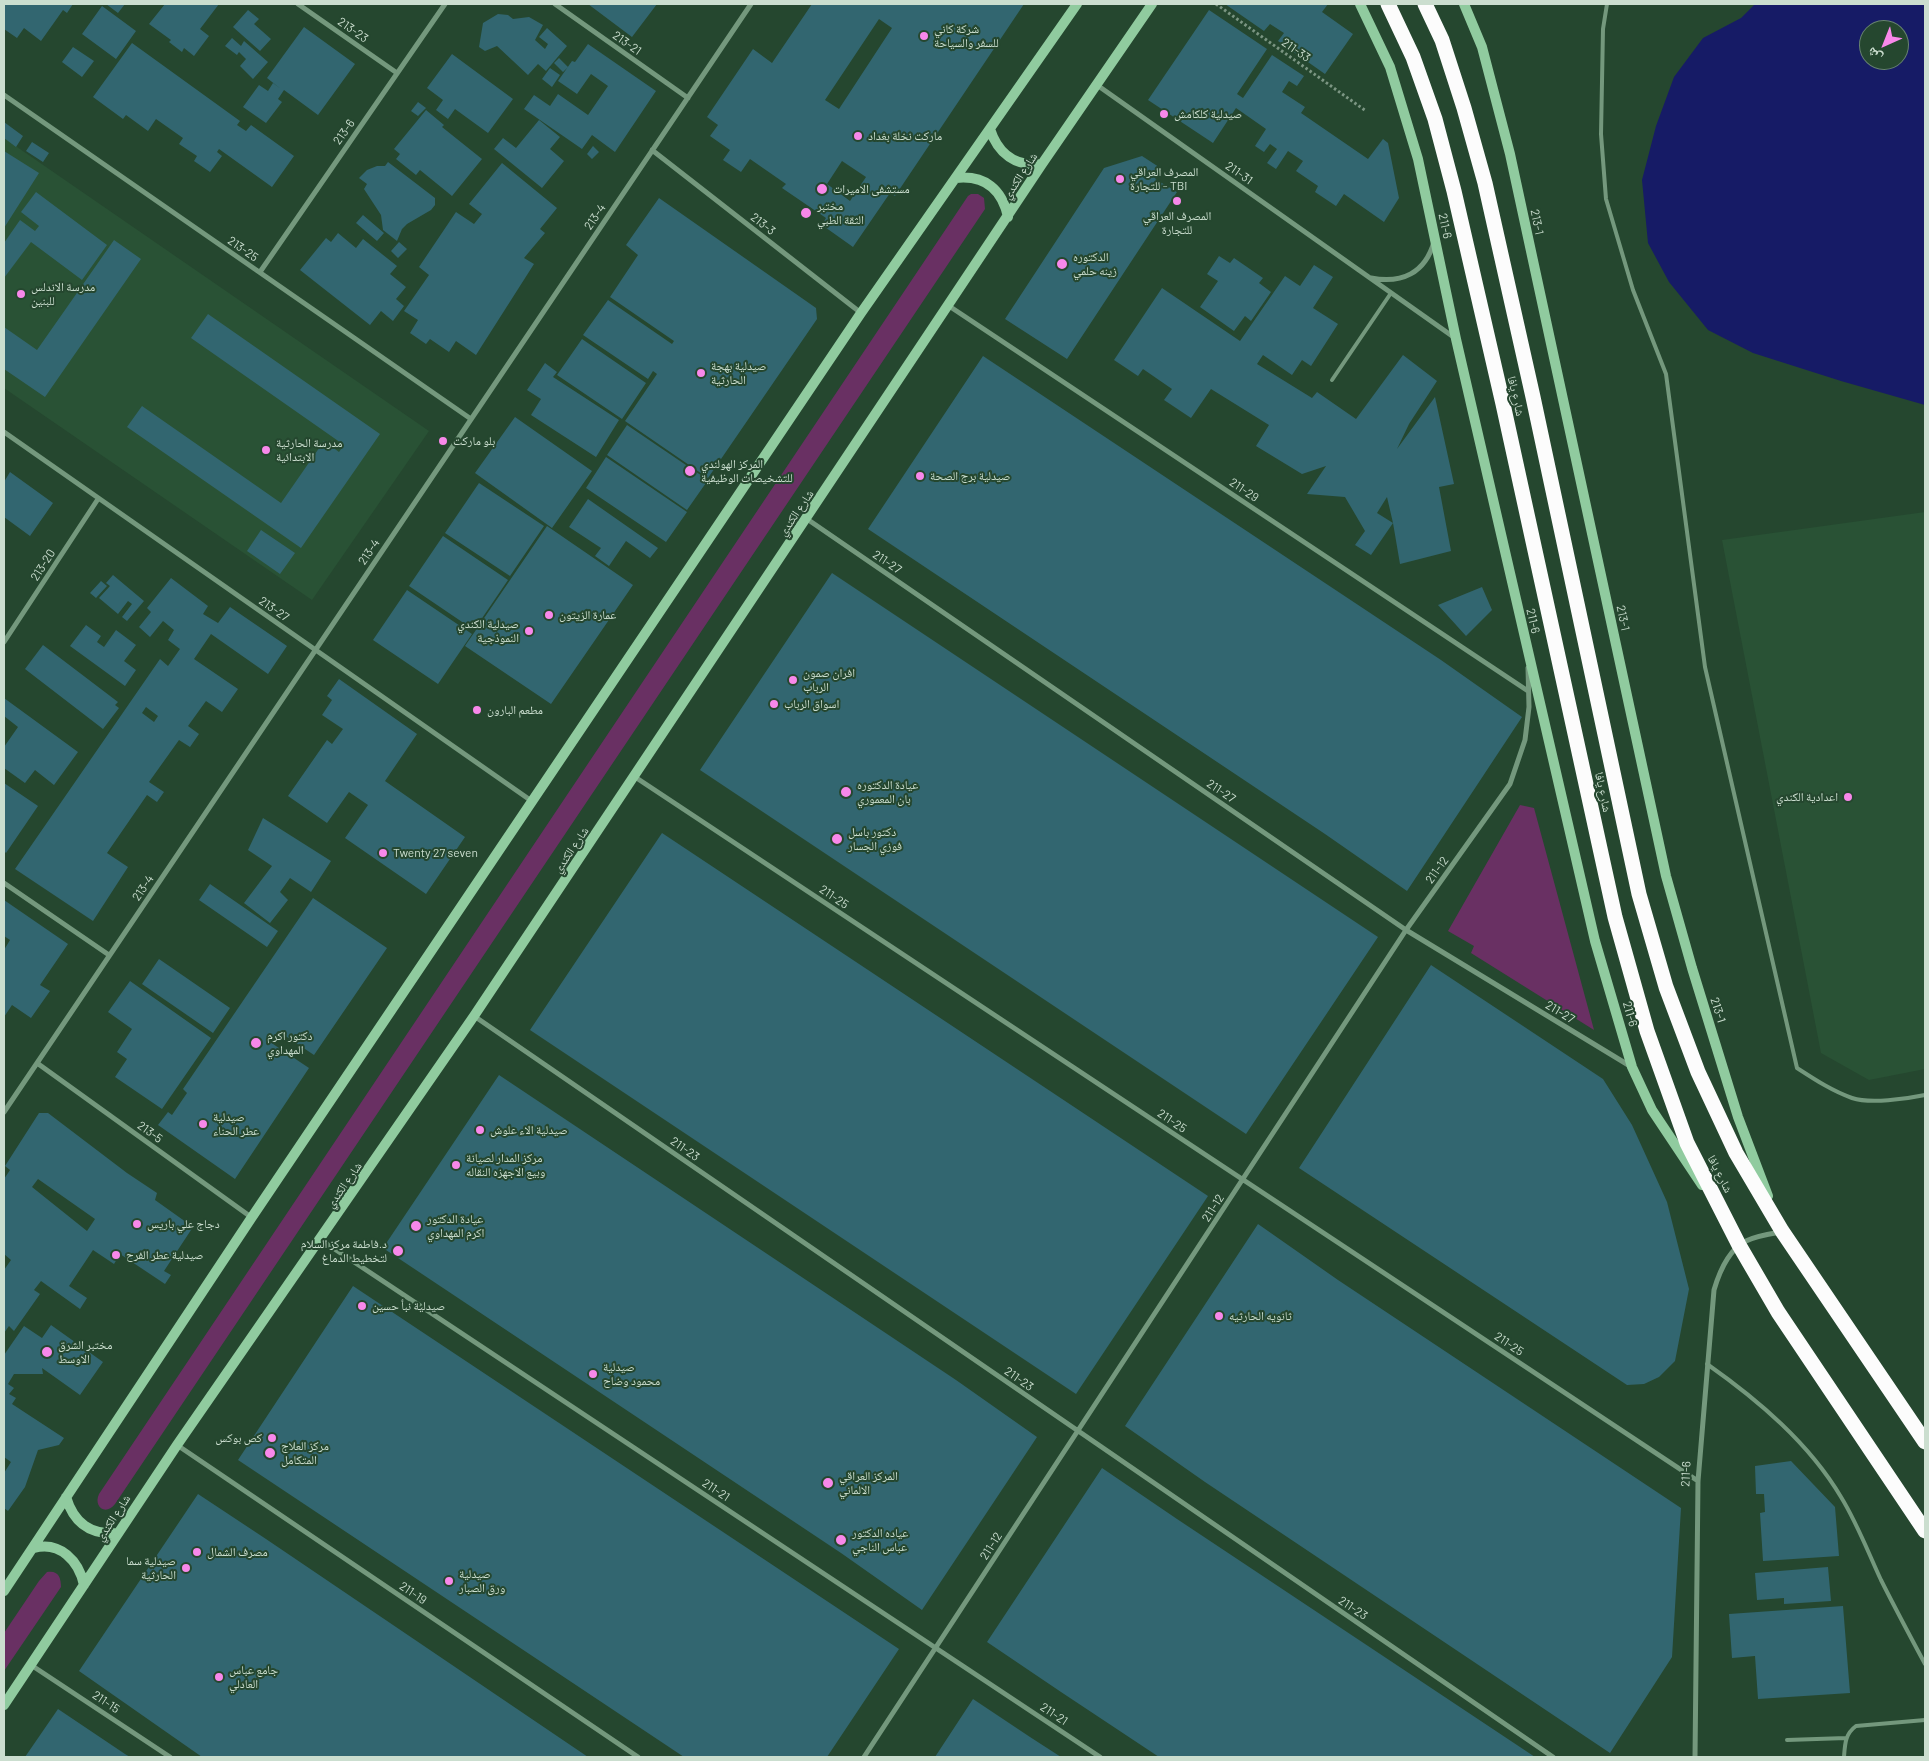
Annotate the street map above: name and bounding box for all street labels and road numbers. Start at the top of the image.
street label: 213-23 [335,14,371,46]
street label: 213-21 [610,28,644,58]
street label: 211-33 [1279,35,1313,65]
street label: 213-6 [330,117,358,147]
street label: شارع الكندي [1000,150,1040,202]
street label: 211-31 [1223,159,1255,187]
street label: 213-4 [581,201,609,233]
street label: 213-1 [1527,208,1547,236]
street label: 213-3 [748,210,778,238]
street label: 211-6 [1435,212,1455,240]
street label: 213-25 [225,233,261,265]
street label: شارع يافا [1504,375,1528,417]
street label: 211-29 [1227,475,1261,505]
street label: شارع الكندي [775,487,817,539]
street label: 213-4 [355,536,383,568]
street label: 213-20 [28,547,58,583]
street label: 211-27 [870,547,904,577]
street label: 213-27 [256,594,292,624]
street label: 213-1 [1613,604,1633,632]
street label: 211-6 [1523,607,1543,635]
street label: شارع يافا [1592,771,1614,813]
street label: 211-27 [1204,776,1238,806]
street label: شارع الكندي [550,824,592,876]
street label: 211-12 [1422,854,1452,886]
street label: 213-4 [129,872,157,904]
street label: 211-25 [817,882,851,912]
street label: 213-1 [1707,996,1729,1024]
street label: 211-27 [1543,998,1577,1026]
street label: 211-6 [1620,1000,1640,1028]
street label: 211-25 [1155,1106,1189,1136]
street label: 213-5 [135,1118,165,1146]
street label: 211-23 [668,1134,702,1164]
street label: شارع يافا [1704,1153,1736,1195]
street label: شارع الكندي [323,1159,365,1211]
street label: 211-12 [1199,1191,1227,1225]
street label: 211-25 [1492,1329,1526,1359]
street label: 211-23 [1002,1364,1036,1394]
street label: 211-6 [1678,1461,1694,1487]
street label: 211-21 [700,1476,732,1504]
street label: شارع الكندي [93,1492,133,1544]
street label: 211-12 [977,1529,1005,1563]
street label: 211-19 [397,1579,429,1607]
street label: 211-23 [1336,1593,1370,1623]
street label: 211-15 [90,1688,122,1716]
street label: 211-21 [1038,1700,1070,1728]

